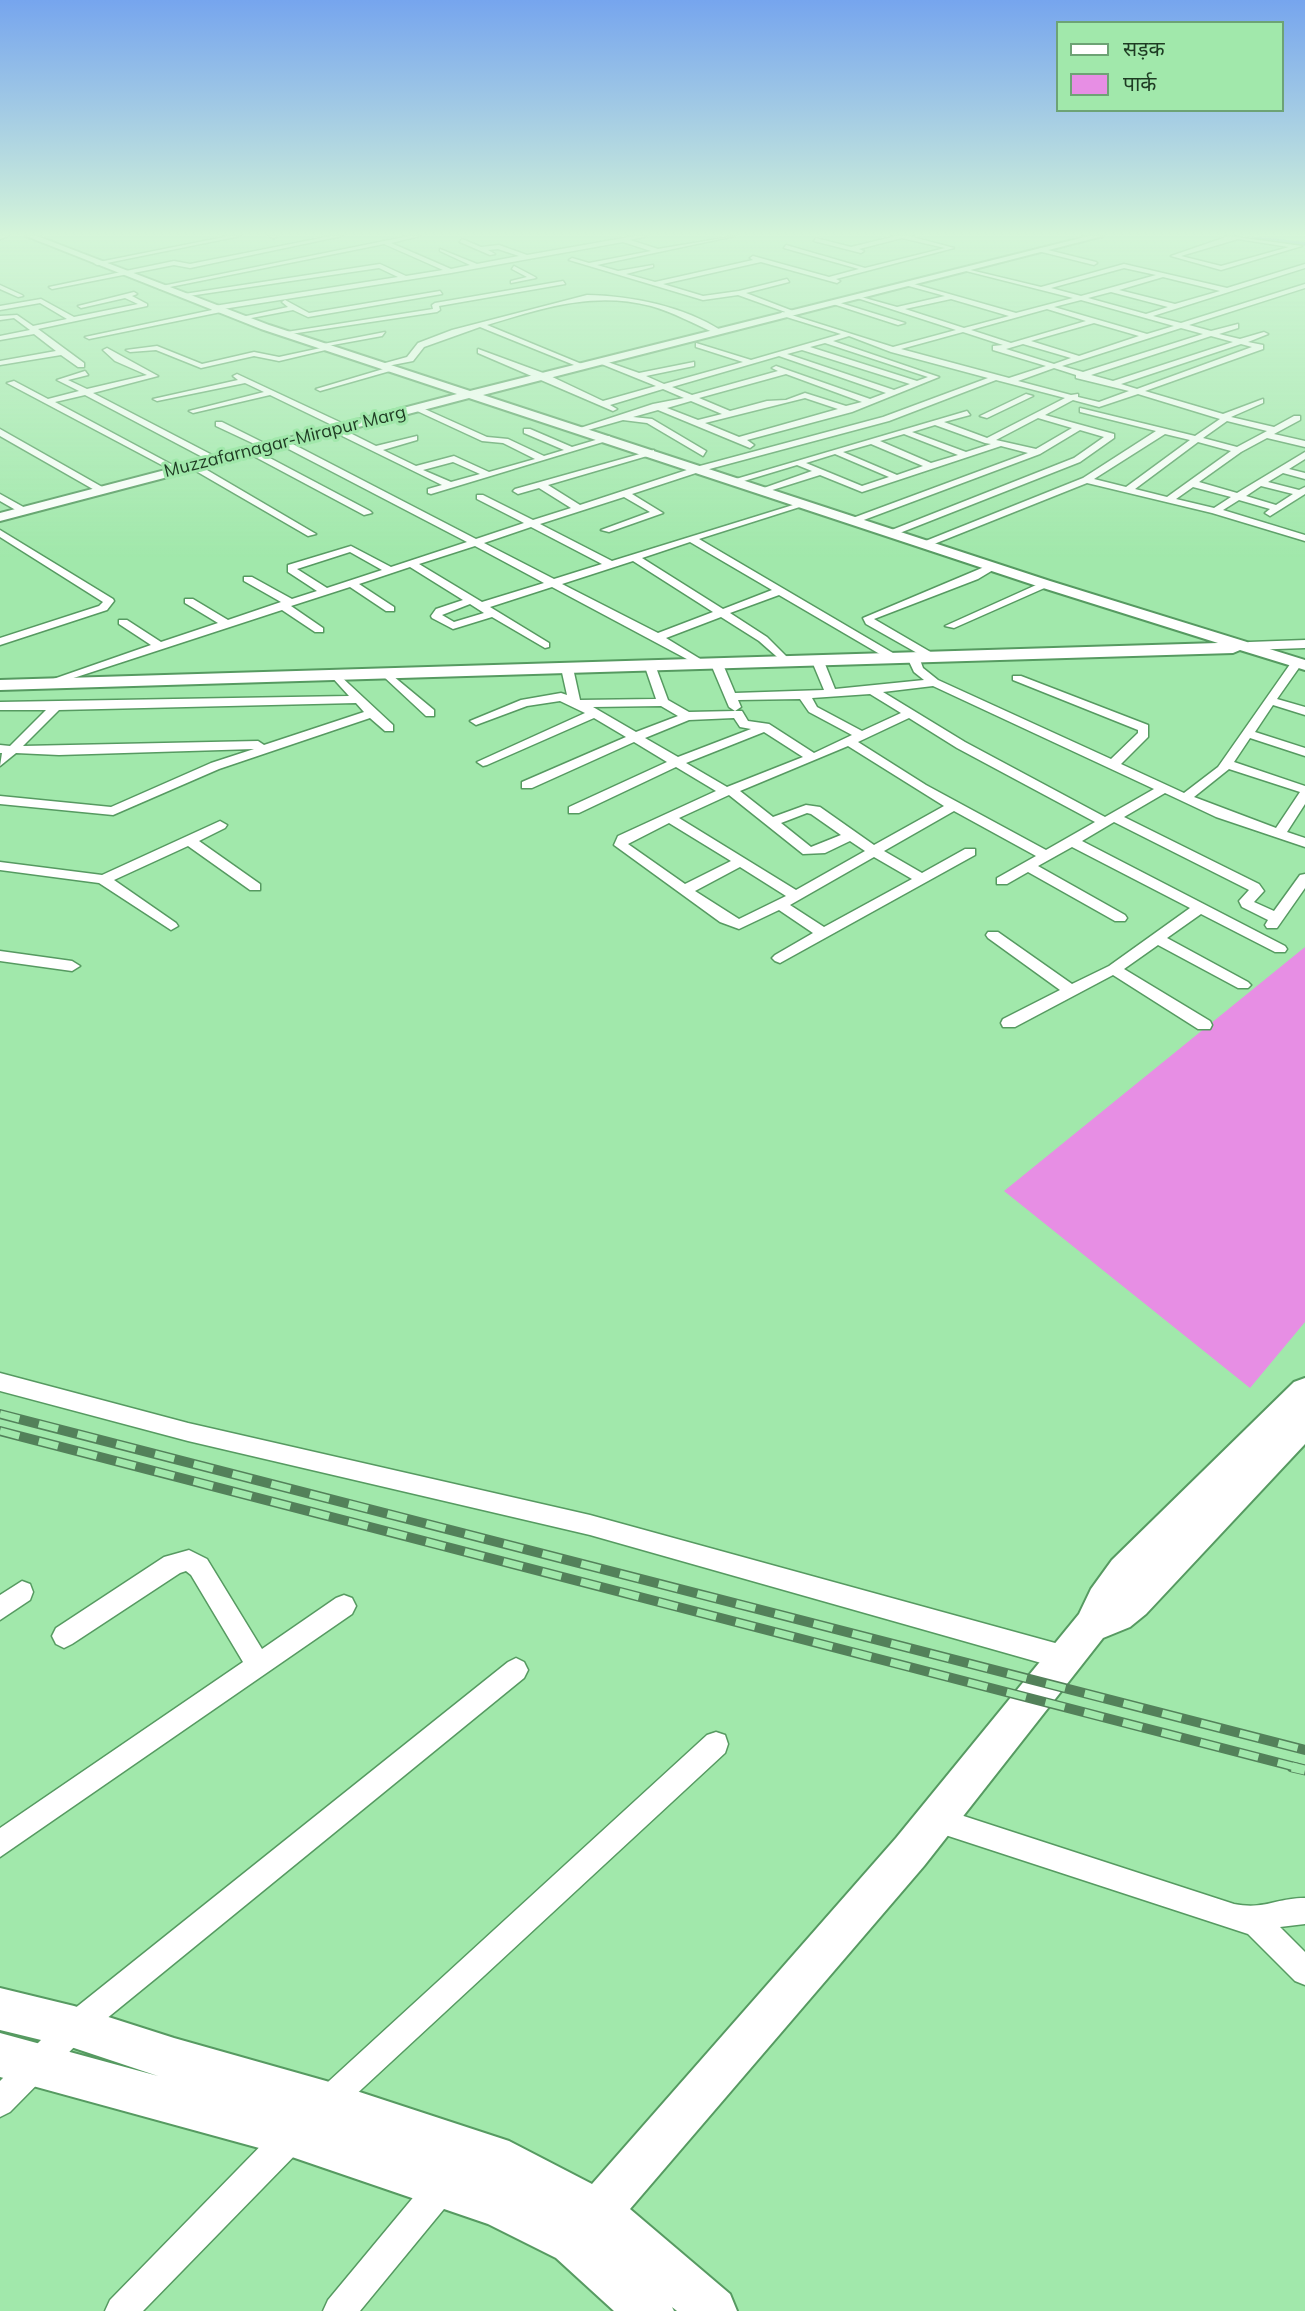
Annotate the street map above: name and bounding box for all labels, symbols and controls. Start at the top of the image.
legend [1056,21,1284,112]
text: सड़क [1123,35,1165,61]
text: पार्क [1123,70,1157,96]
street label: Muzzafarnagar-Mirapur Marg [162,401,408,483]

